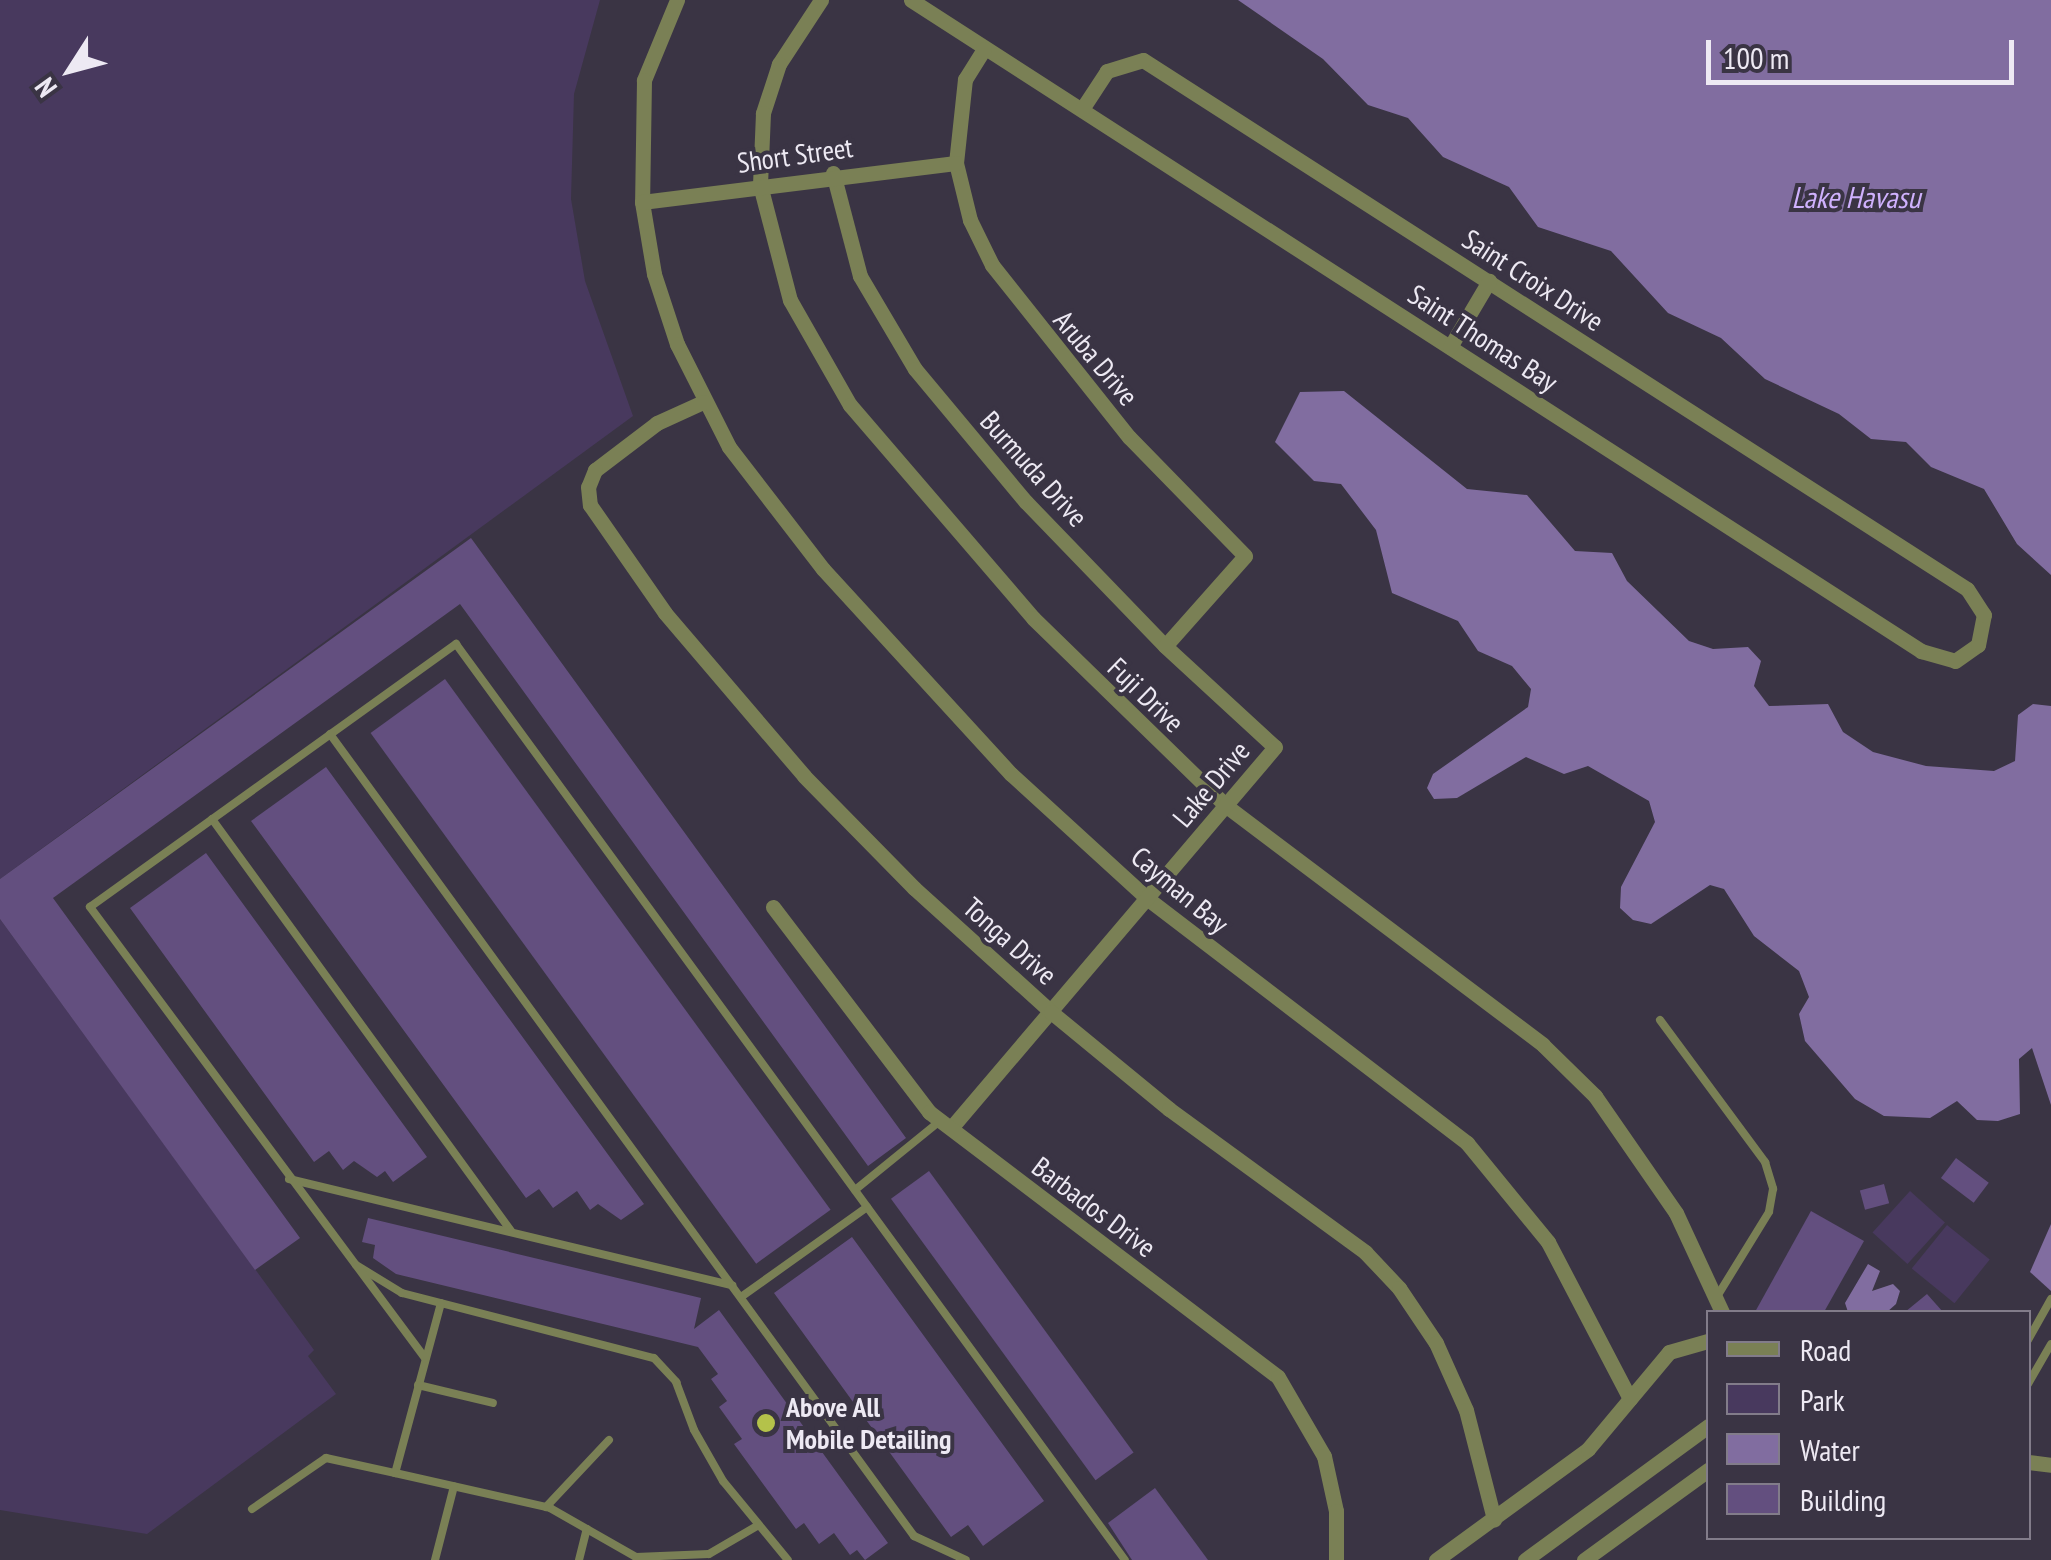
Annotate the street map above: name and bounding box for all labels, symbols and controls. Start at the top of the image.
north arrow [20,20,120,120]
scale bar [1711,20,2018,82]
text: 100 m [1723,38,1789,77]
text: N [26,71,65,105]
street label: Short Street [735,130,855,180]
water label: Lake Havasu [1792,179,1920,215]
street label: Saint Croix Drive [1456,222,1610,338]
street label: Saint Thomas Bay [1402,277,1564,399]
street label: Aruba Drive [1047,304,1145,412]
street label: Burmuda Drive [973,404,1095,534]
street label: Fuji Drive [1101,651,1191,739]
street label: Lake Drive [1166,734,1256,834]
street label: Cayman Bay [1124,840,1236,940]
street label: Tonga Drive [956,890,1064,992]
street label: Barbados Drive [1026,1150,1162,1264]
legend [1706,1310,2031,1540]
text: Road [1800,1330,1851,1369]
text: Park [1800,1380,1845,1419]
place label: Above All Mobile Detailing [786,1390,951,1456]
marker: Above All Mobile Detailing [755,1412,777,1434]
text: Water [1800,1430,1860,1469]
text: Building [1800,1480,1886,1519]

